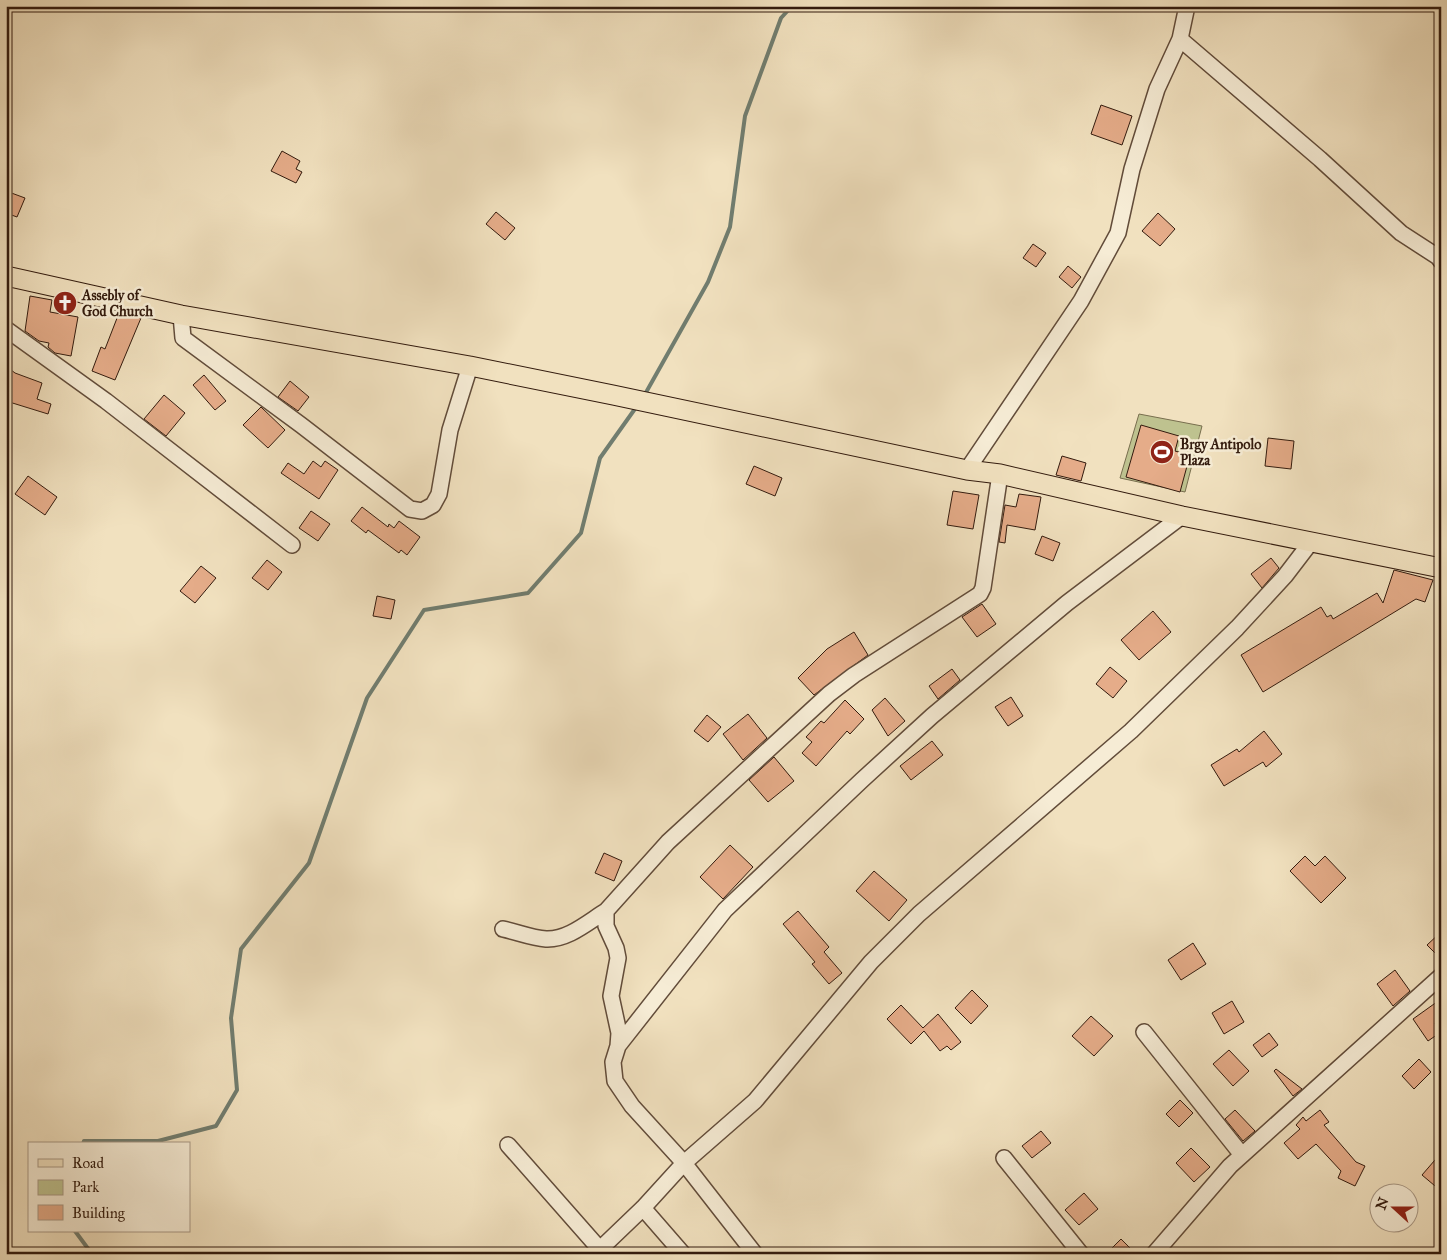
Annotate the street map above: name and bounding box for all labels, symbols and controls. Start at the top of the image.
place label: Assebly of God Church [81,287,153,320]
church icon: Assebly of God Church [52,290,78,316]
place label: Brgy Antipolo Plaza [1180,436,1261,469]
sports icon: Brgy Antipolo Plaza [1149,439,1175,465]
legend [28,1142,190,1232]
text: Road [72,1154,104,1172]
text: Park [72,1178,99,1196]
north arrow [1370,1182,1420,1232]
text: N [1372,1195,1392,1212]
text: Building [72,1204,126,1222]

